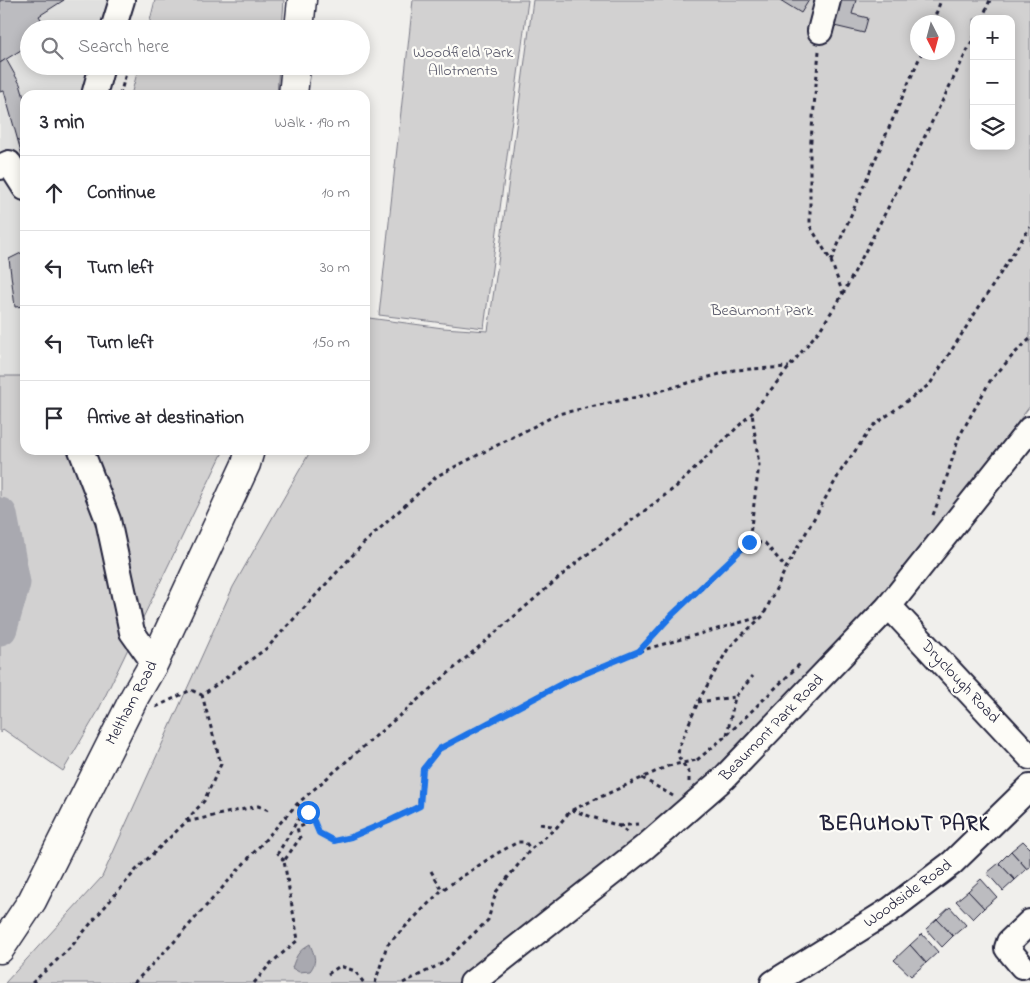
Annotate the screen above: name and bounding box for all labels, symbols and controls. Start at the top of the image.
north arrow [910,15,955,60]
map controls [970,15,1015,150]
button: + [970,15,1015,60]
search box [20,20,370,75]
icon: search [38,34,66,62]
text: Search here [78,34,169,61]
park label: Woodfield Park Allotments [413,41,514,83]
button: − [970,60,1015,105]
button: layers [970,105,1015,150]
text: 3 min [40,108,84,138]
text: Walk · 190 m [275,111,350,135]
icon: ahead [40,179,68,207]
text: Continue [87,180,155,207]
text: 10 m [322,181,350,205]
icon: left [40,254,68,282]
text: Turn left [87,255,154,282]
text: 30 m [320,256,350,280]
park label: Beaumont Park [710,299,814,323]
icon: left [40,329,68,357]
text: Turn left [87,330,154,357]
text: 150 m [312,331,350,355]
icon: arrive [40,404,68,432]
text: Arrive at destination [87,405,244,432]
route end [738,531,761,554]
street label: Dryclough Road [914,634,1005,729]
street label: Meltham Road [100,657,164,749]
street label: Beaumont Park Road [714,669,830,788]
route start [297,801,320,824]
district label: BEAUMONT PARK [819,810,990,840]
street label: Woodside Road [859,854,957,934]

